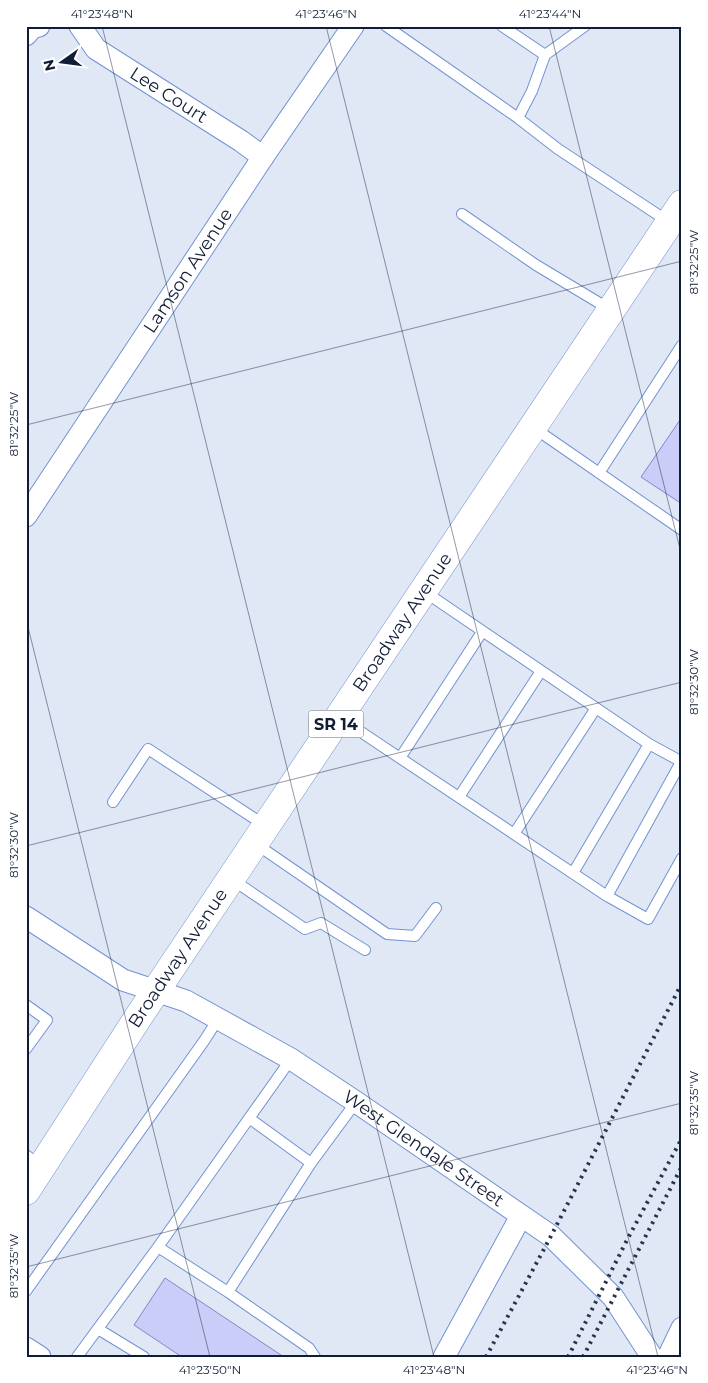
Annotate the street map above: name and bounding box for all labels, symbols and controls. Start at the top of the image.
text: 41°23'48"N [71,6,133,21]
text: 41°23'46"N [295,6,357,21]
text: 41°23'44"N [519,6,581,21]
north arrow [38,38,88,88]
text: N [39,57,59,73]
street label: Lee Court [126,62,211,128]
street label: Lamson Avenue [139,204,237,337]
text: 81°32'25"W [686,230,701,294]
text: 81°32'25"W [6,392,21,456]
street label: Broadway Avenue [348,548,457,696]
text: 81°32'30"W [686,649,701,715]
road number: SR 14 [308,711,364,738]
text: 81°32'30"W [6,812,21,878]
street label: Broadway Avenue [123,884,232,1032]
text: 81°32'35"W [686,1071,701,1135]
street label: West Glendale Street [339,1086,508,1211]
text: 81°32'35"W [6,1234,21,1298]
text: 41°23'50"N [179,1362,241,1377]
text: 41°23'48"N [403,1362,465,1377]
text: 41°23'46"N [626,1362,688,1377]

